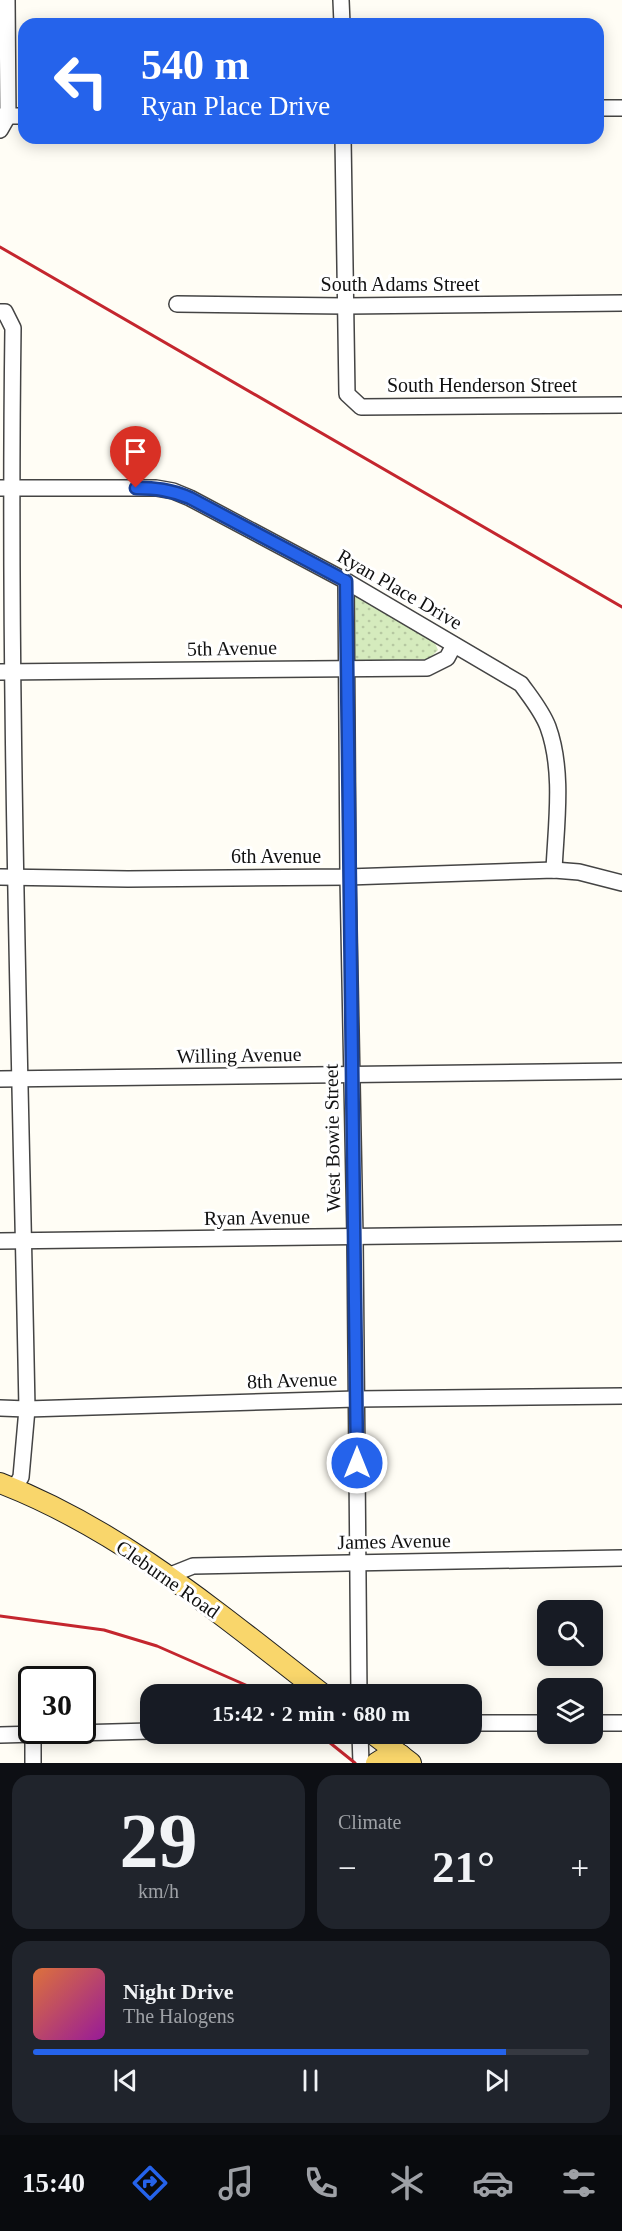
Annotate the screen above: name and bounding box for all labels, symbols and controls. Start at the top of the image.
icon: left [42,42,120,120]
text: 540 m [141,42,250,88]
text: Ryan Place Drive [141,91,330,121]
street label: South Adams Street [321,273,480,295]
street label: South Henderson Street [387,374,577,396]
pin [110,426,161,488]
icon: arrive [119,435,152,468]
street label: Ryan Place Drive [333,544,466,635]
street label: 5th Avenue [187,636,277,660]
street label: 6th Avenue [231,845,321,867]
street label: Willing Avenue [176,1043,302,1068]
street label: West Bowie Street [320,1063,344,1212]
street label: Ryan Avenue [204,1205,310,1230]
street label: 8th Avenue [247,1367,338,1393]
position arrow [325,1431,389,1495]
street label: James Avenue [337,1529,451,1553]
street label: Cleburne Road [112,1535,224,1623]
map controls [537,1600,603,1744]
button: search [537,1600,603,1666]
speed limit sign: 30 [18,1666,96,1744]
button: layers [537,1678,603,1744]
text: 15:42 · 2 min · 680 m [212,1701,410,1726]
text: 29 [120,1797,198,1884]
text: Climate [338,1811,401,1833]
text: 21° [432,1842,495,1892]
text: − [338,1850,357,1886]
text: + [570,1850,589,1886]
text: km/h [138,1880,179,1902]
text: Night Drive [123,1979,234,2004]
text: The Halogens [123,2005,235,2027]
icon: previous [109,2064,142,2097]
icon: pause [294,2064,327,2097]
icon: next [480,2064,513,2097]
icon: directions [129,2162,171,2204]
icon: music [215,2162,257,2204]
icon: phone [300,2162,342,2204]
icon: climate [386,2162,428,2204]
icon: car [472,2162,514,2204]
icon: filters [558,2162,600,2204]
text: 15:40 [22,2168,85,2198]

